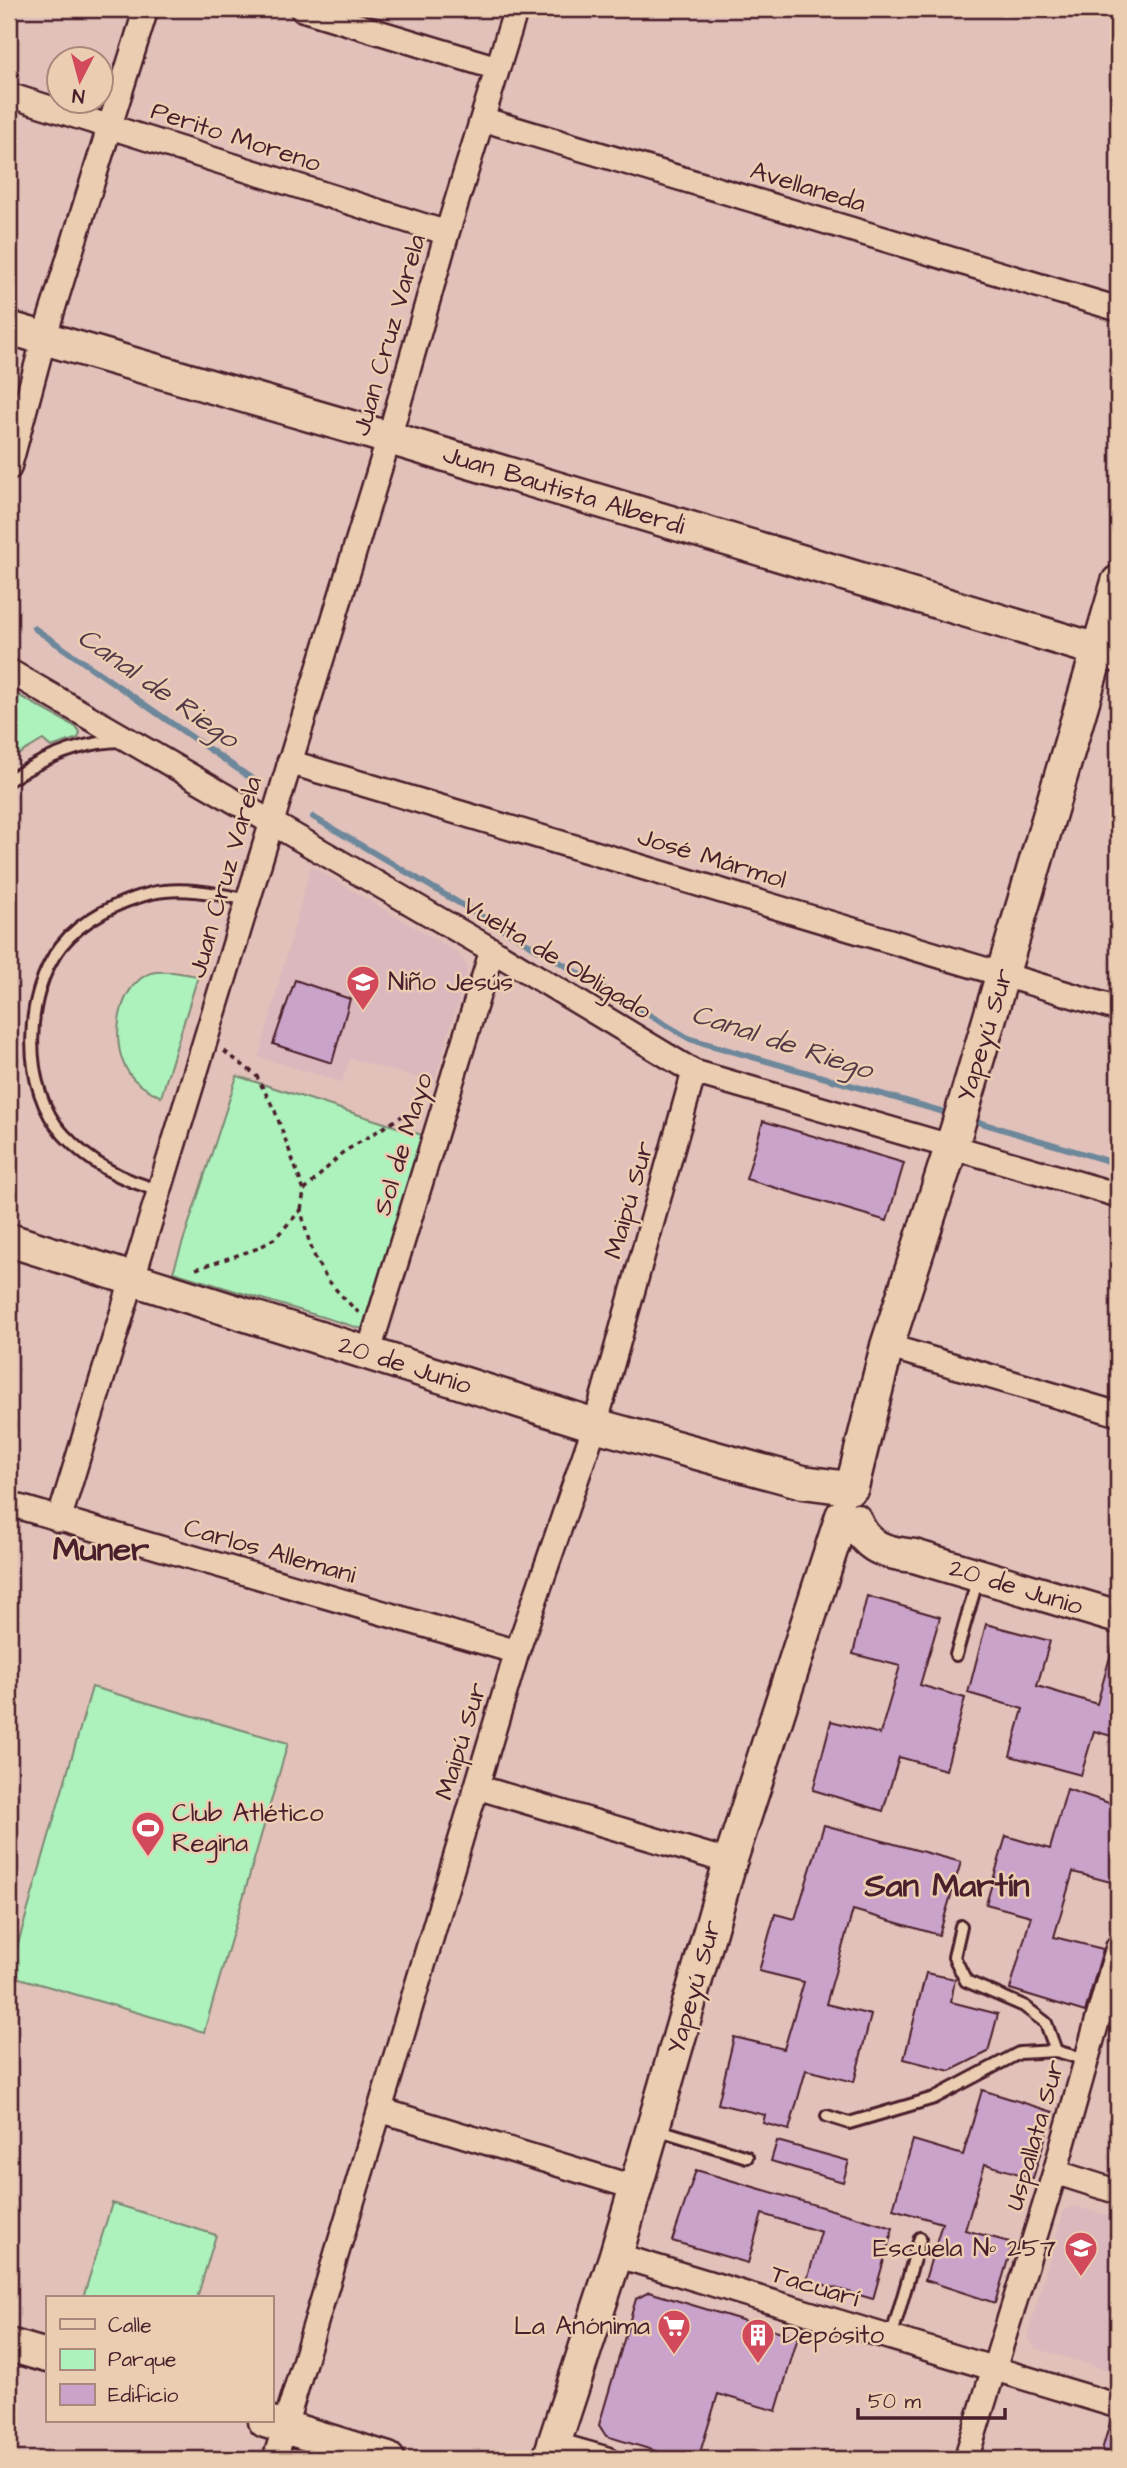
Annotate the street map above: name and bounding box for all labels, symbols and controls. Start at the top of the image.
north arrow [46,46,116,116]
text: N [71,81,86,109]
street label: Perito Moreno [146,93,326,182]
street label: Avellaneda [746,152,870,222]
street label: Juan Cruz Varela [343,230,435,440]
street label: Juan Bautista Alberdi [439,436,689,544]
water label: Canal de Riego [69,618,248,760]
street label: Juan Cruz Varela [179,772,271,982]
street label: José Mármol [633,818,791,898]
street label: Vuelta de Obligado [455,887,658,1031]
school or university icon: Niño Jesús [344,963,382,1012]
place label: Niño Jesús [388,964,513,1000]
street label: Yapeyú Sur [948,964,1024,1107]
water label: Canal de Riego [686,994,880,1091]
street label: Sol de Mayo [364,1068,444,1220]
street label: Maipú Sur [595,1137,663,1263]
street label: 20 de Junio [334,1327,477,1404]
street label: Carlos Allemani [180,1509,360,1593]
district label: Muner [53,1527,150,1573]
street label: 20 de Junio [945,1550,1088,1624]
street label: Maipú Sur [426,1678,496,1804]
place label: Club Atlético Regina [172,1795,324,1863]
sports icon: Club Atlético Regina [129,1809,167,1858]
district label: San Martín [864,1863,1030,1909]
street label: Yapeyú Sur [658,1916,732,2059]
street label: Uspallata Sur [996,2055,1074,2215]
school or university icon: Escuela Nº 257 [1062,2229,1100,2278]
place label: Escuela Nº 257 [873,2230,1056,2266]
street label: Tacuarí [766,2256,864,2316]
legend [46,2296,273,2422]
supermarket icon: La Anónima [655,2307,693,2356]
place label: La Anónima [514,2308,650,2344]
text: Calle [108,2311,152,2340]
building icon: Depósito [739,2316,777,2365]
place label: Depósito [782,2317,885,2353]
text: Parque [108,2345,176,2374]
scale bar [858,2377,1004,2421]
text: Edificio [108,2381,178,2410]
text: 50 m [868,2387,922,2416]

